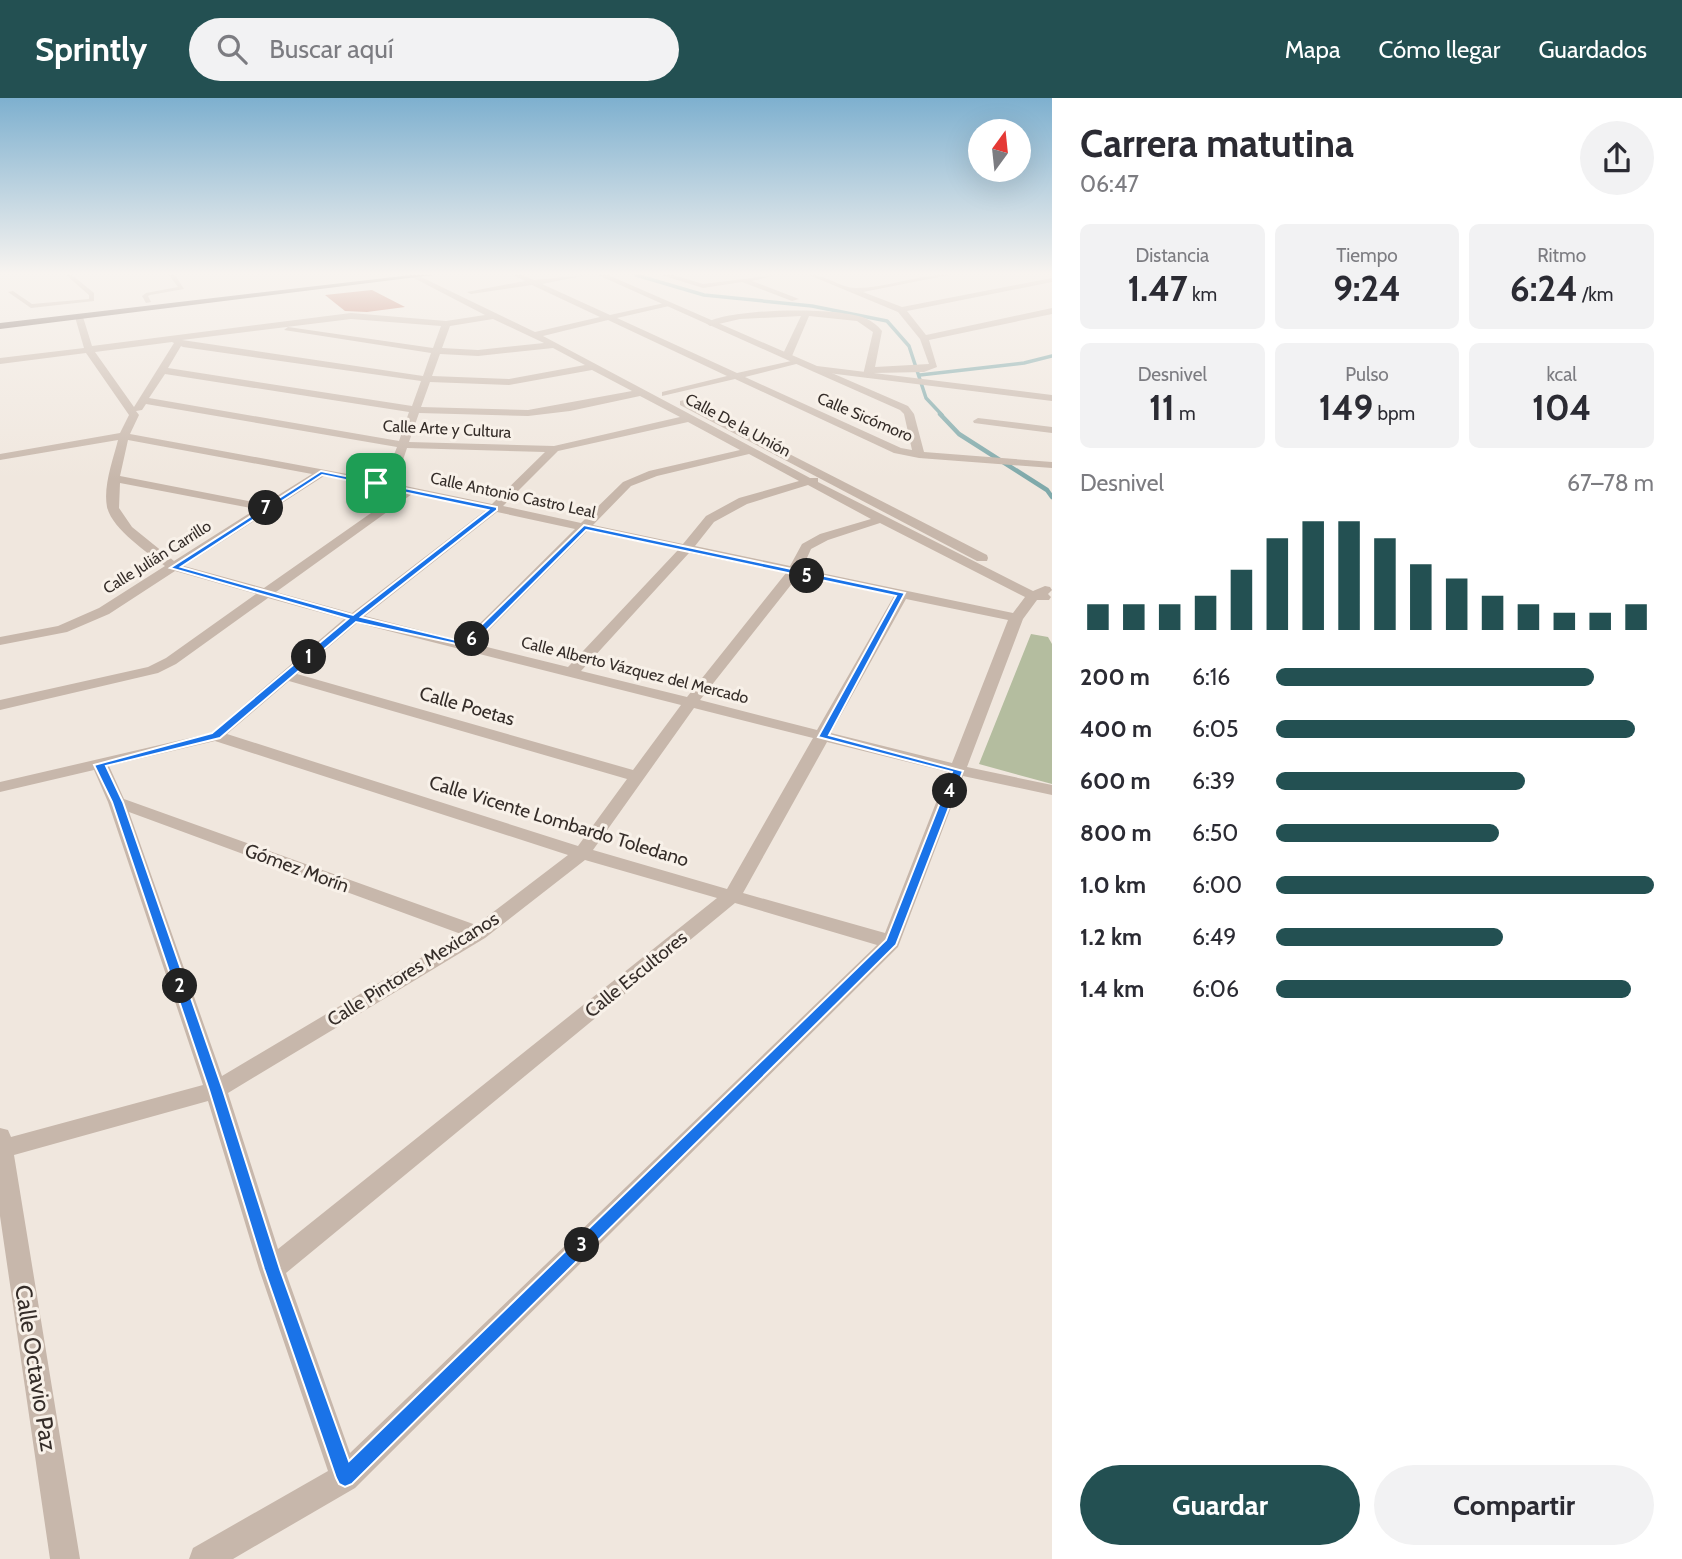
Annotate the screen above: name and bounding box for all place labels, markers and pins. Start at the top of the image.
pin [346,453,406,513]
pin: 7 [248,490,284,526]
pin: 5 [790,559,824,594]
pin: 6 [454,622,490,656]
pin: 1 [292,640,326,674]
pin: 4 [932,774,968,808]
pin: 2 [162,968,198,1004]
pin: 3 [564,1228,600,1262]

